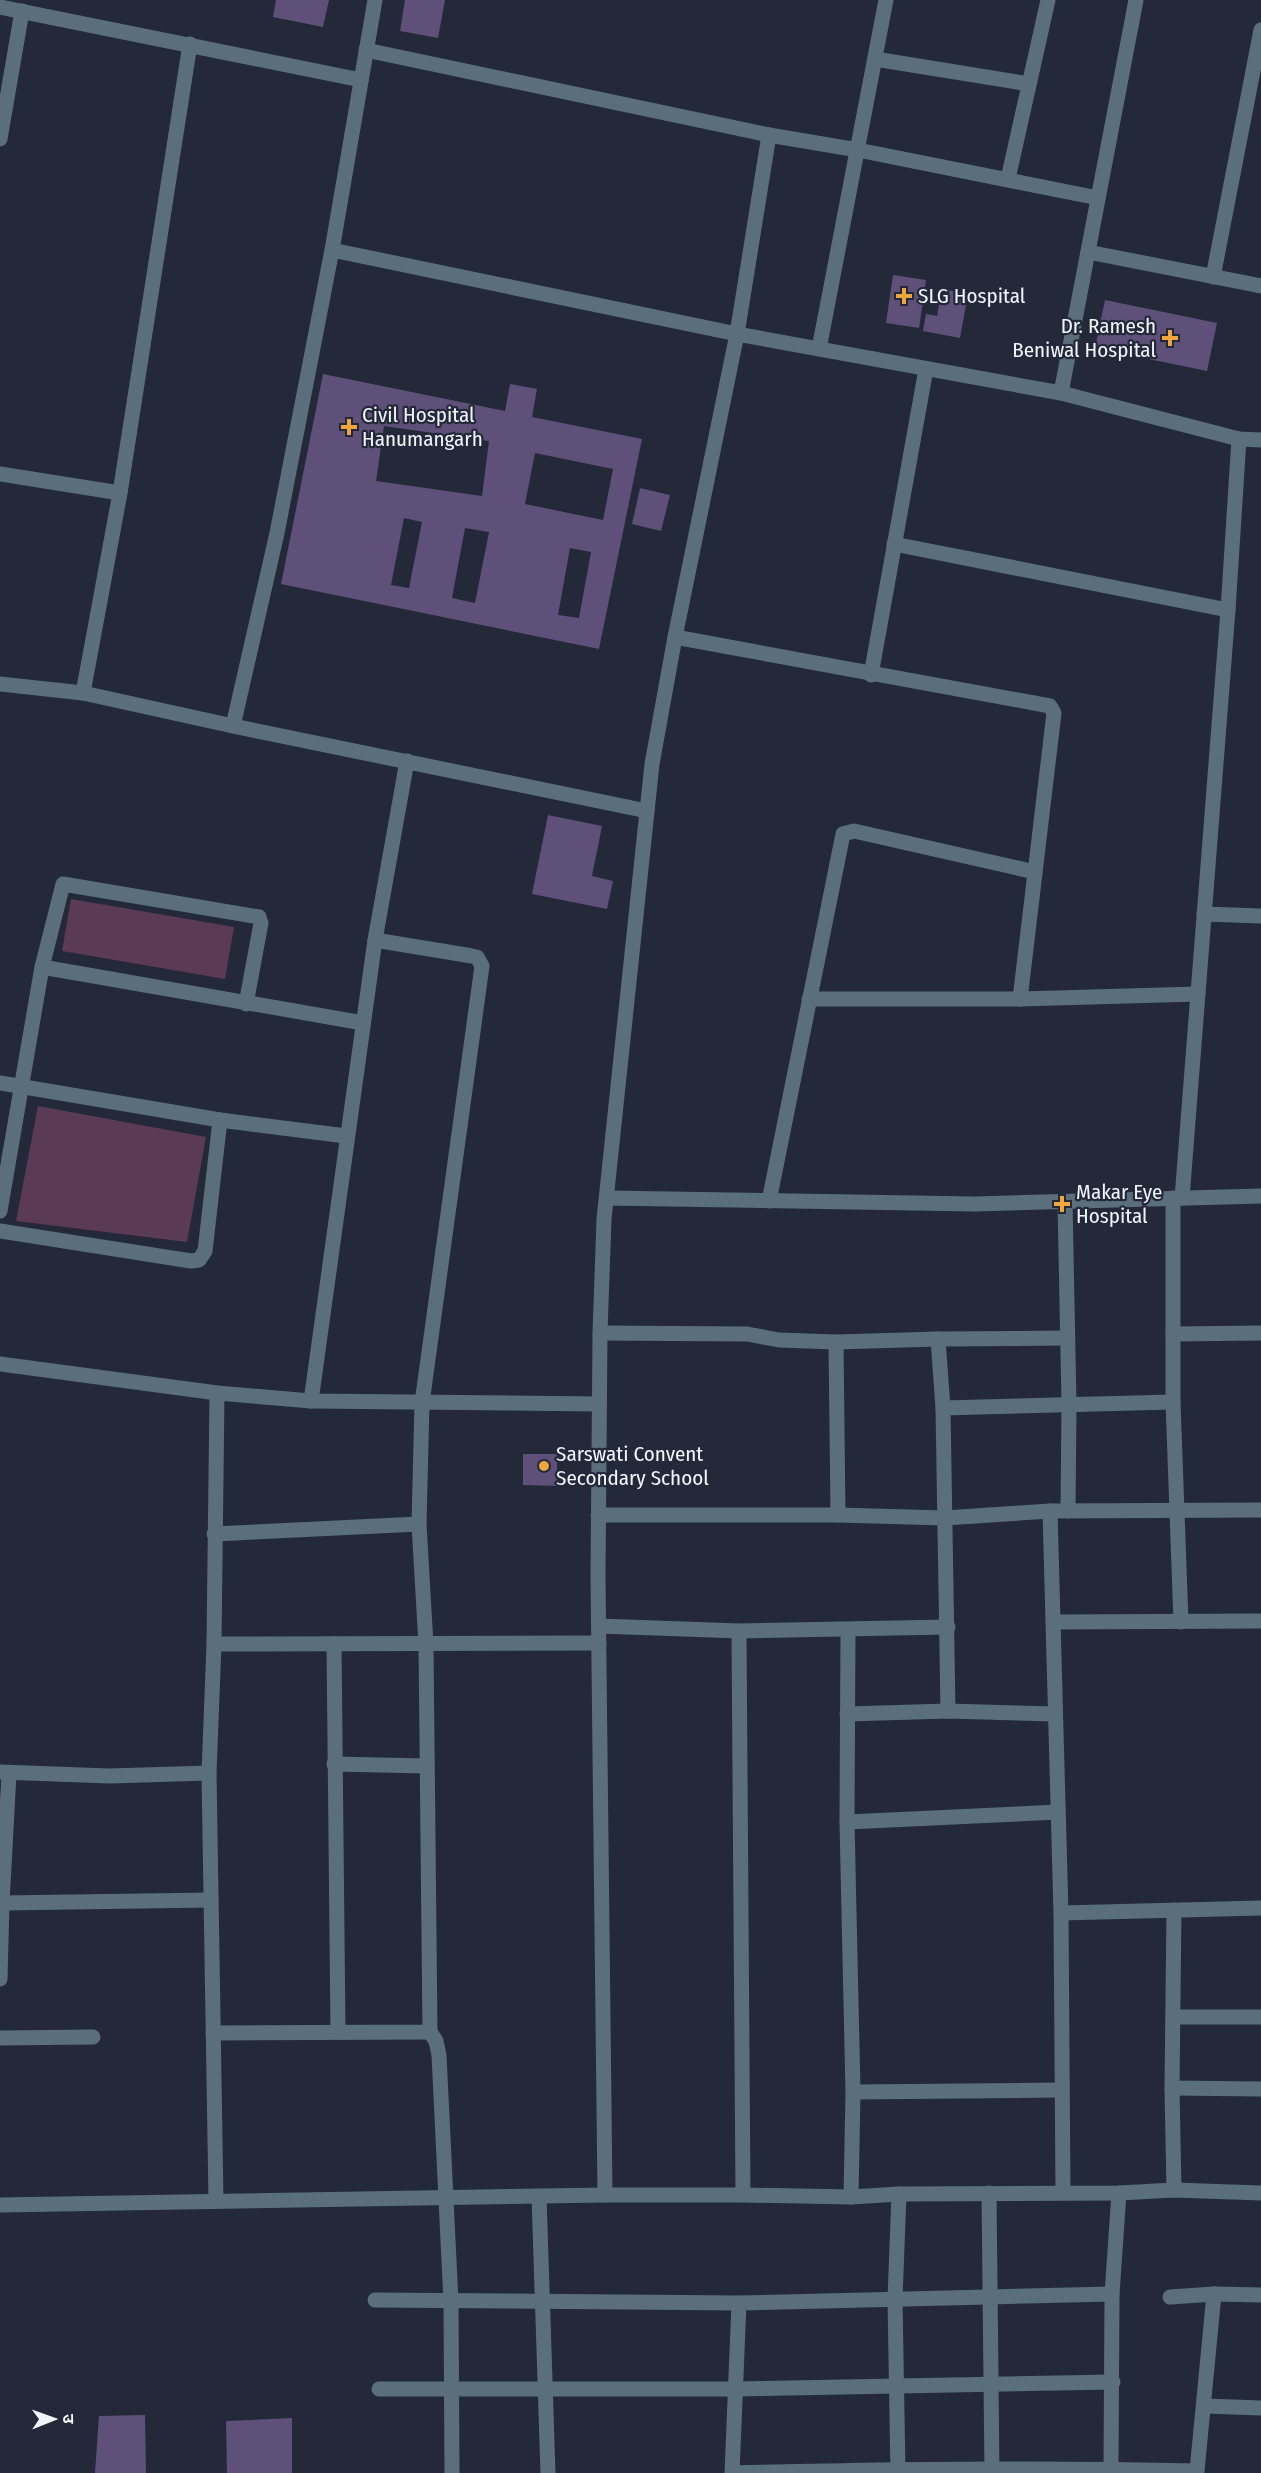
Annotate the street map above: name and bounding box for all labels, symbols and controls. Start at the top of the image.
place label: SLG Hospital [918,283,1026,309]
marker: SLG Hospital [895,287,913,305]
place label: Dr. Ramesh Beniwal Hospital [1012,313,1156,363]
marker: Dr. Ramesh Beniwal Hospital [1161,329,1179,347]
place label: Civil Hospital Hanumangarh [362,402,483,452]
marker: Civil Hospital Hanumangarh [340,418,358,436]
place label: Makar Eye Hospital [1076,1179,1162,1229]
marker: Makar Eye Hospital [1053,1195,1071,1213]
place label: Sarswati Convent Secondary School [556,1441,709,1491]
marker: Sarswati Convent Secondary School [537,1459,551,1473]
north arrow [24,2389,84,2449]
text: उ [59,2414,78,2424]

